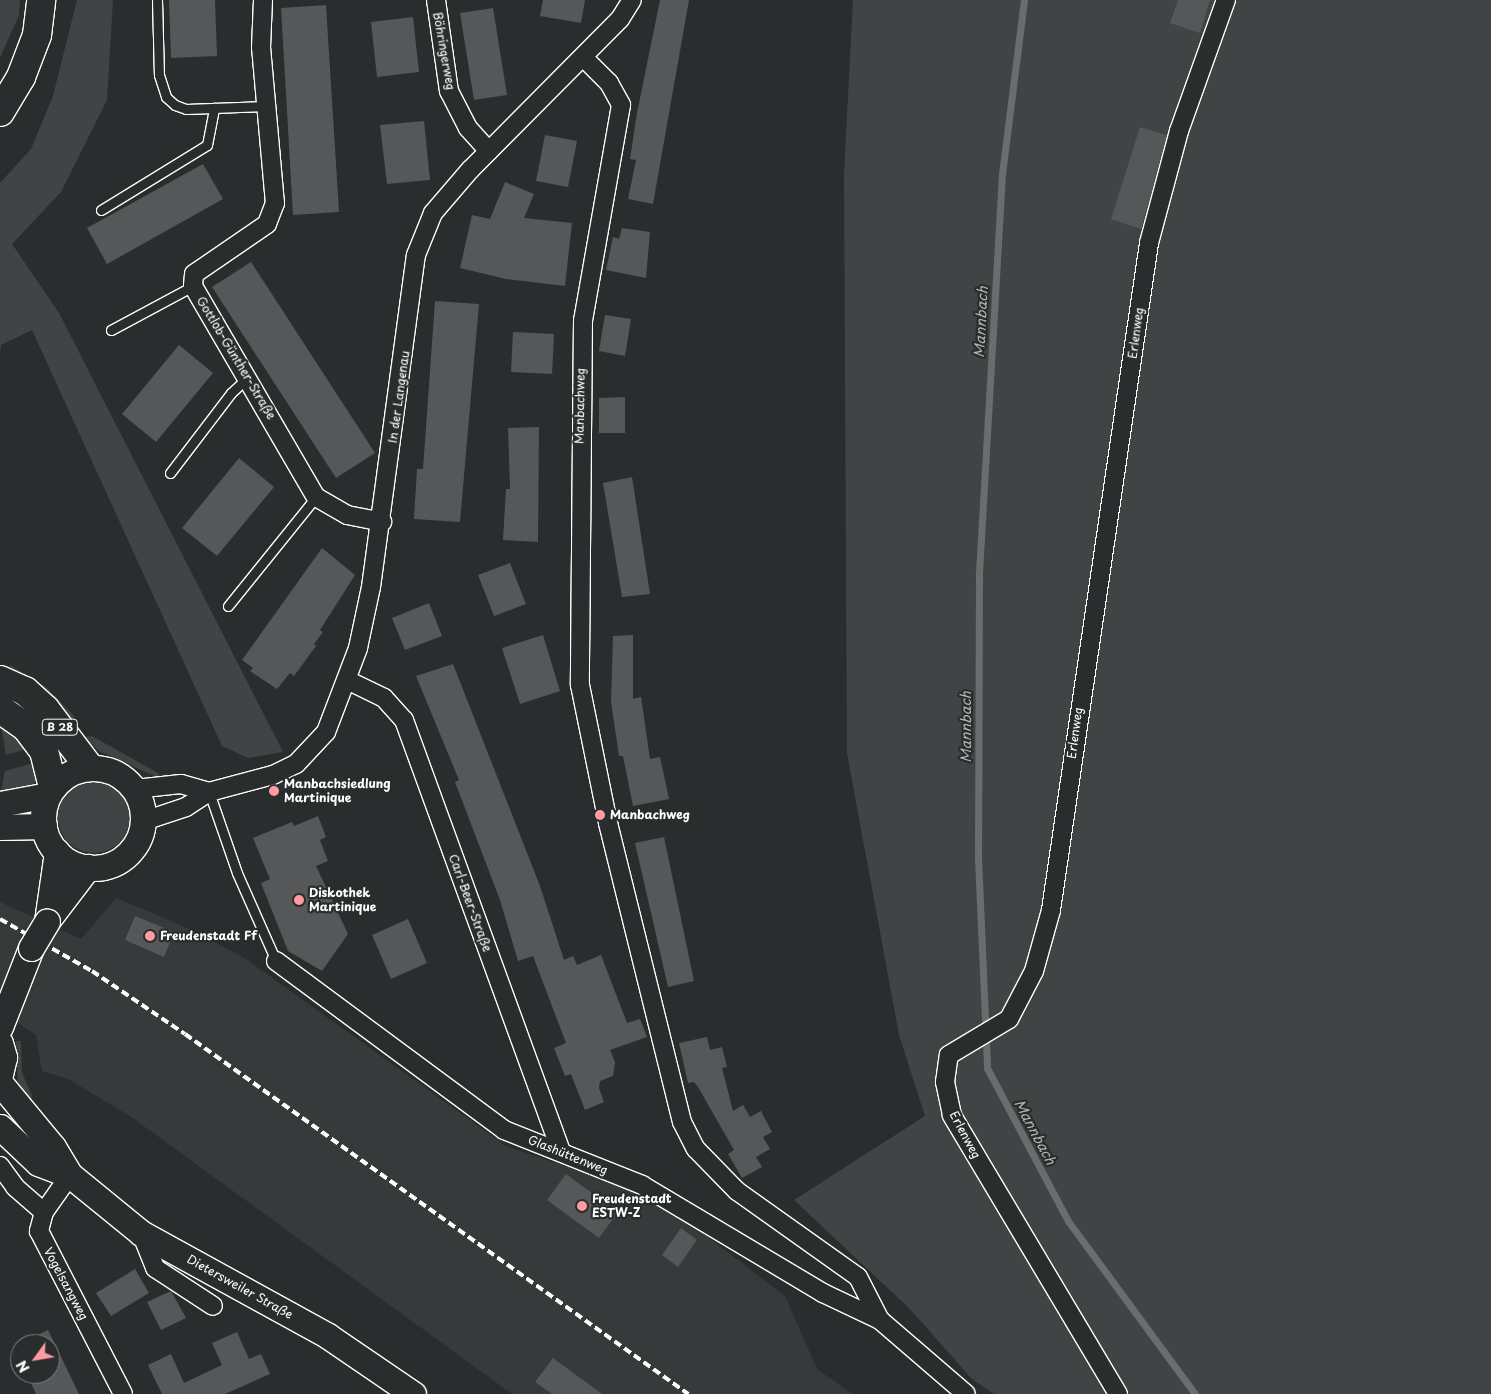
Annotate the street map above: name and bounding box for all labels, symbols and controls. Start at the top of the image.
street label: Böhringerweg [430,11,458,91]
water label: Mannbach [971,286,991,358]
street label: Gottlob-Günther-Straße [194,294,278,422]
street label: Erlenweg [1125,306,1147,360]
street label: In der Langenau [385,350,413,444]
street label: Manbachweg [572,368,588,444]
water label: Mannbach [958,691,974,763]
street label: Erlenweg [1064,706,1086,760]
road number: B 28 [41,719,79,736]
place label: Manbachsiedlung Martinique [284,777,391,805]
marker: Manbachsiedlung Martinique [268,785,280,797]
place label: Manbachweg [610,808,690,822]
marker: Manbachweg [594,809,606,821]
street label: Carl-Beer-Straße [446,852,494,954]
place label: Diskothek Martinique [309,886,376,914]
marker: Diskothek Martinique [293,894,305,906]
place label: Freudenstadt Ff [160,929,256,943]
marker: Freudenstadt Ff [144,930,156,942]
water label: Mannbach [1011,1097,1059,1167]
street label: Erlenweg [946,1109,984,1161]
street label: Glashüttenweg [526,1132,610,1178]
place label: Freudenstadt ESTW-Z [592,1192,672,1220]
marker: Freudenstadt ESTW-Z [576,1200,588,1212]
street label: Vogelsangweg [41,1245,91,1323]
street label: Dietersweiler Straße [184,1252,296,1322]
north arrow [10,1334,60,1384]
text: N [11,1356,35,1377]

